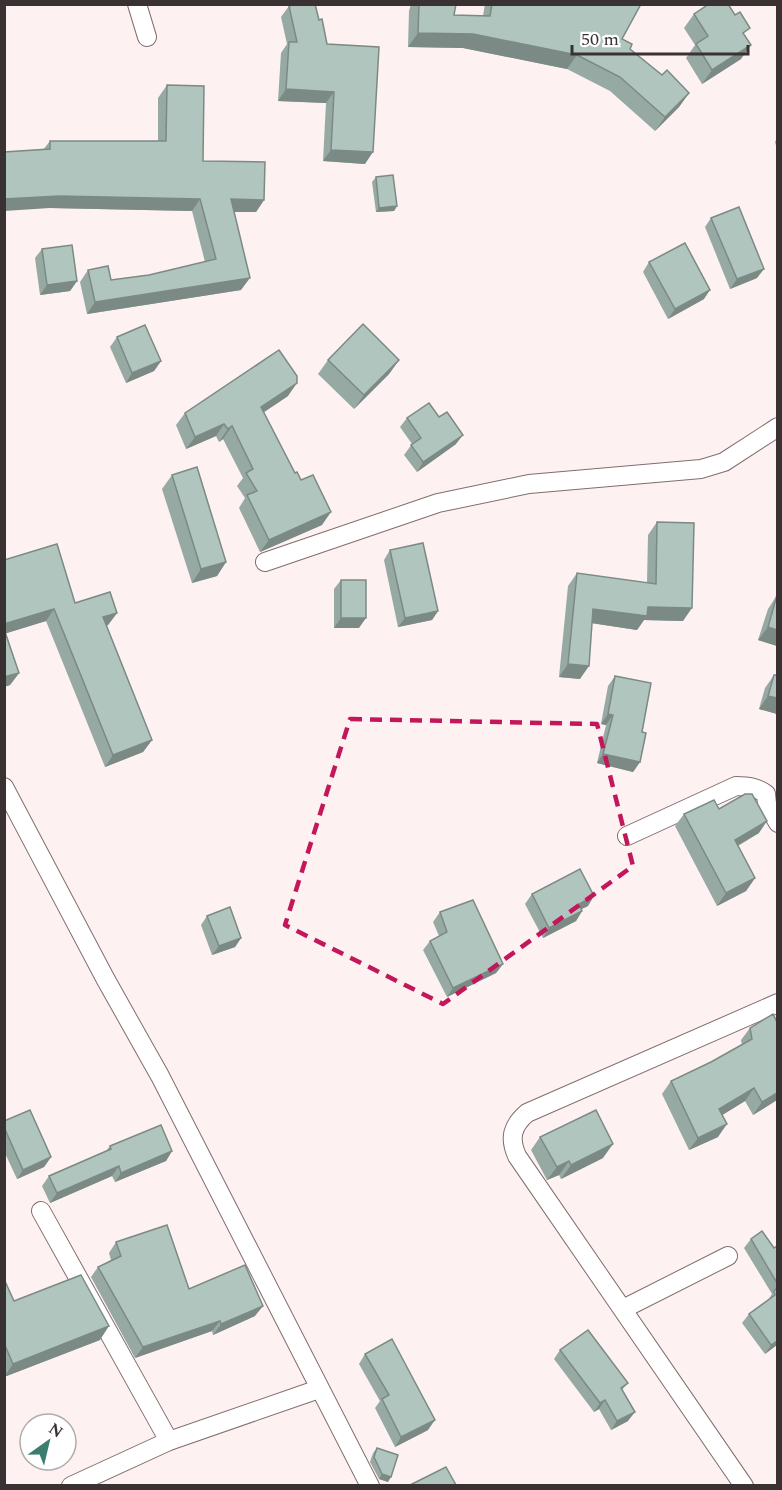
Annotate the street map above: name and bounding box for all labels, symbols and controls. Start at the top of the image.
scale bar [572,18,748,56]
text: 50 m [581,26,619,53]
north arrow [18,1412,78,1472]
text: N [44,1417,68,1444]

